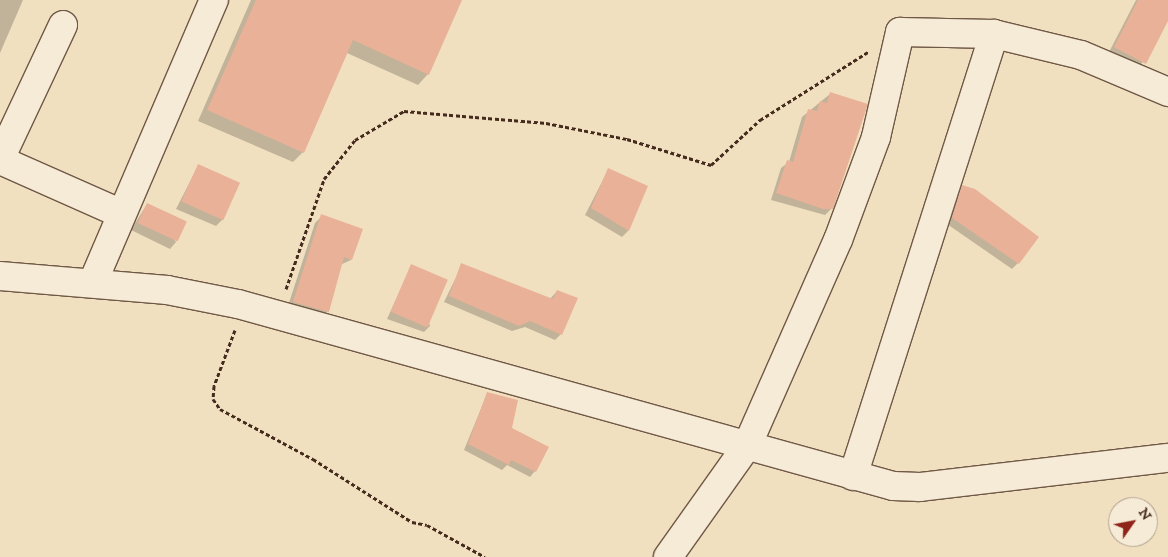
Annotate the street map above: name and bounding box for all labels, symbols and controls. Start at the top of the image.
north arrow [1108,497,1158,547]
text: N [1134,505,1155,524]

